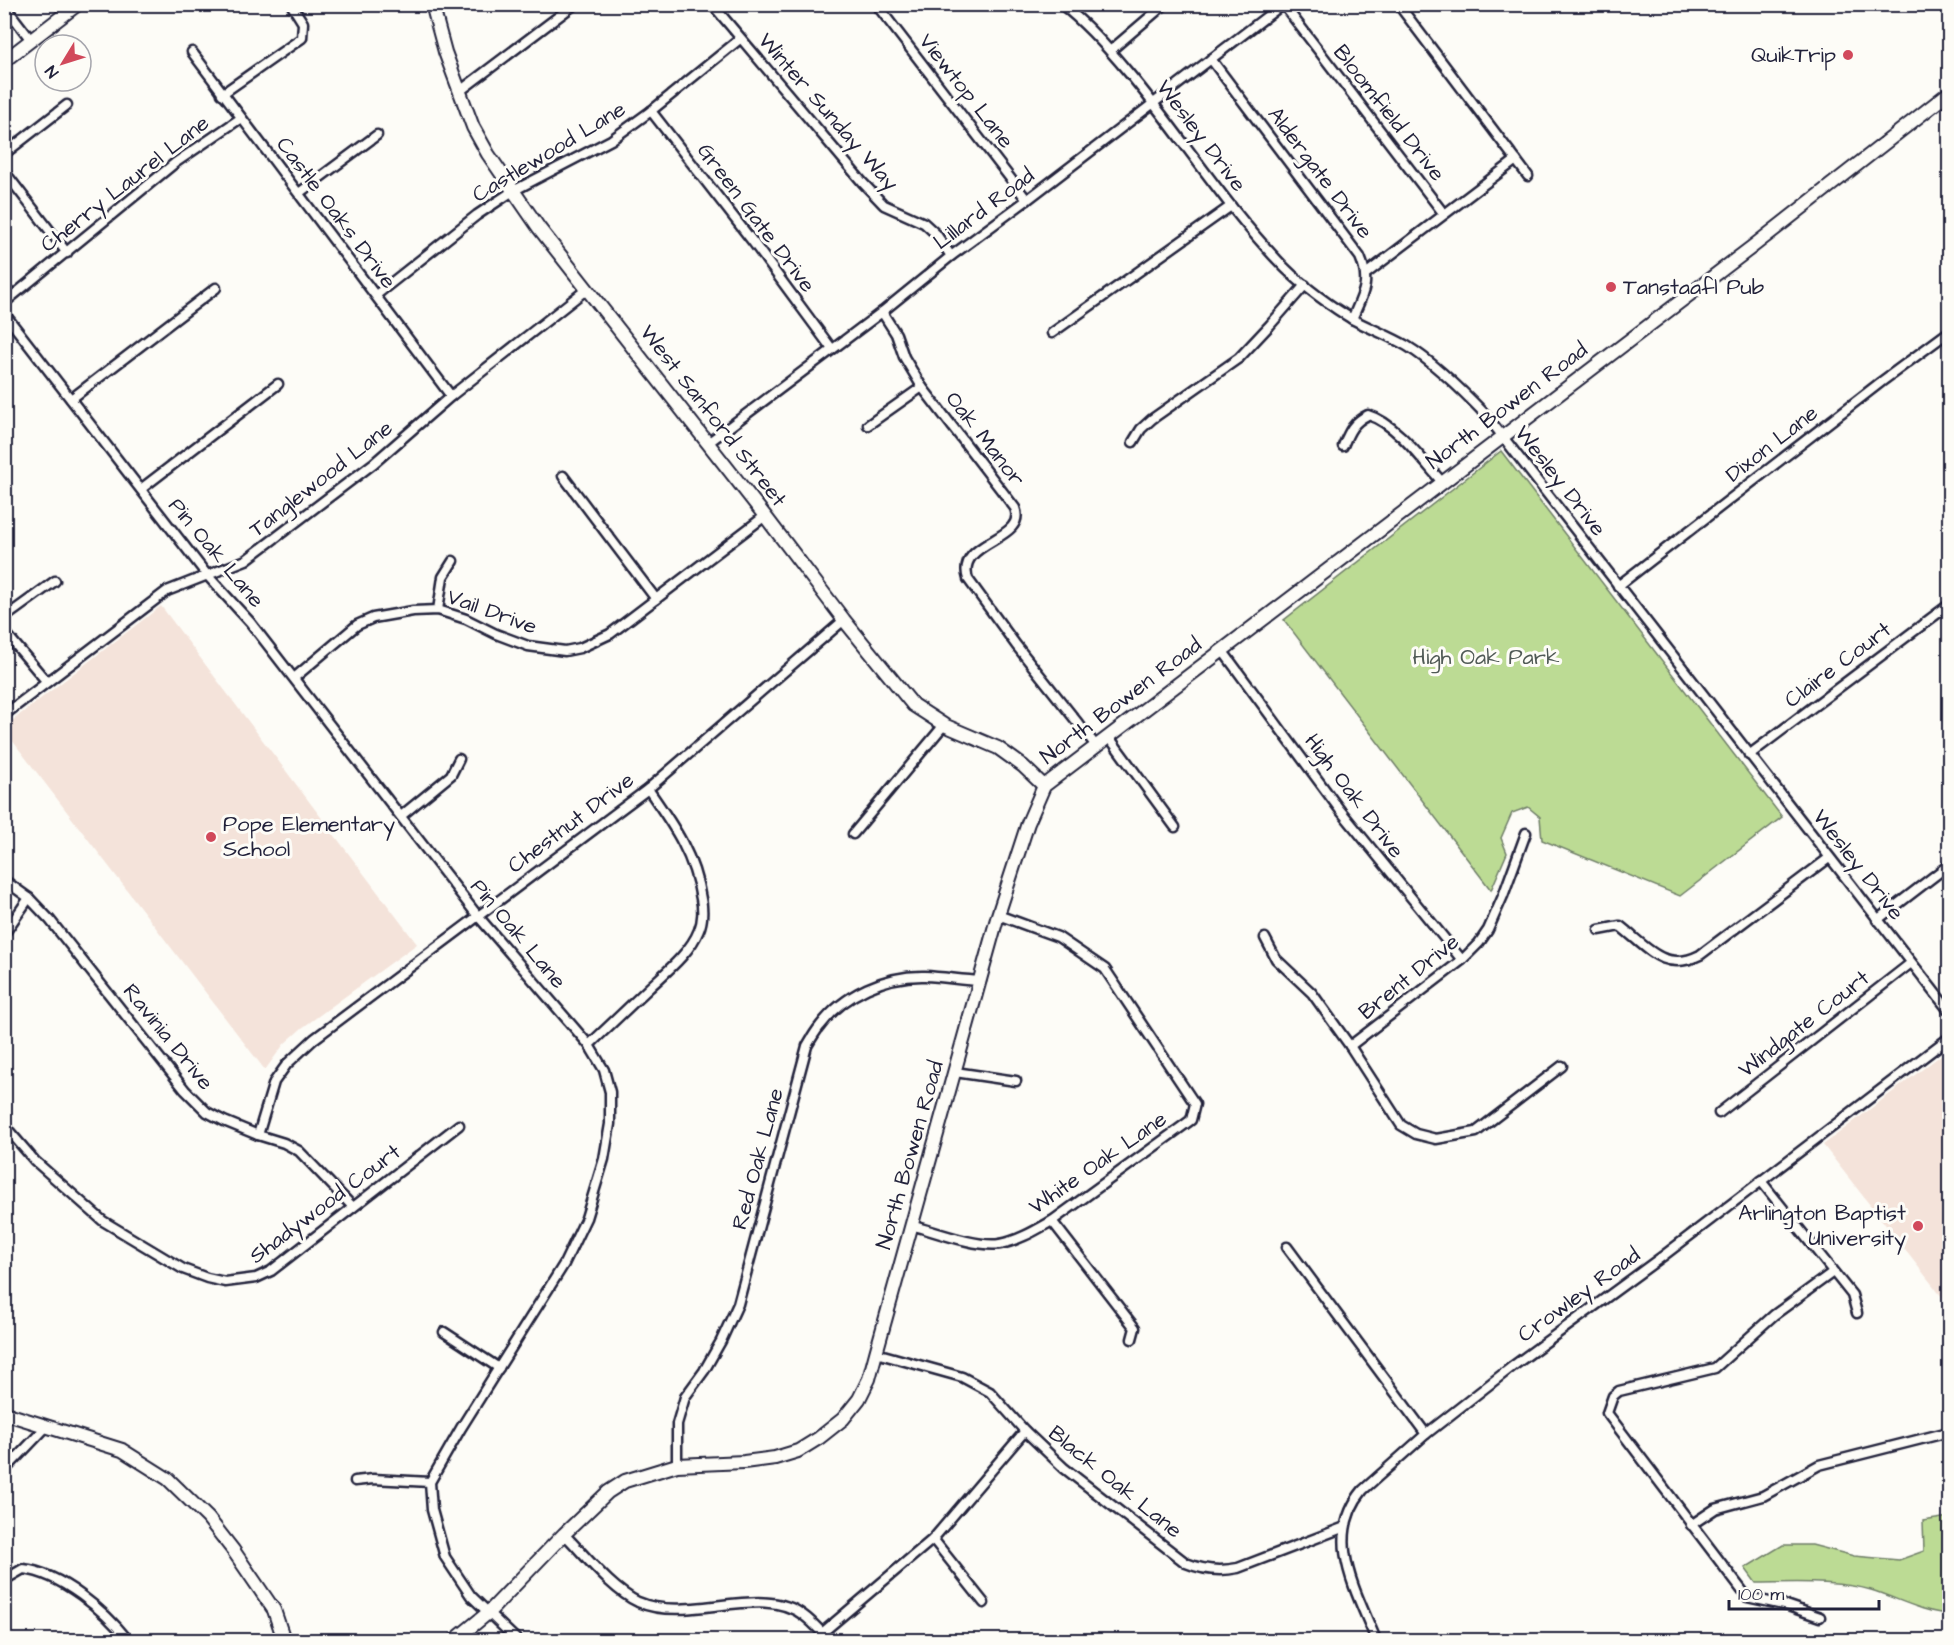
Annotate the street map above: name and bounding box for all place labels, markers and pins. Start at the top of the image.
place label: QuikTrip [1751,40,1836,71]
marker: QuikTrip [1841,48,1855,62]
place label: Tanstaafl Pub [1623,272,1764,303]
marker: Tanstaafl Pub [1604,280,1618,294]
place label: Pope Elementary School [223,809,395,865]
marker: Pope Elementary School [204,830,218,844]
place label: Arlington Baptist University [1738,1198,1906,1255]
marker: Arlington Baptist University [1911,1219,1925,1233]

